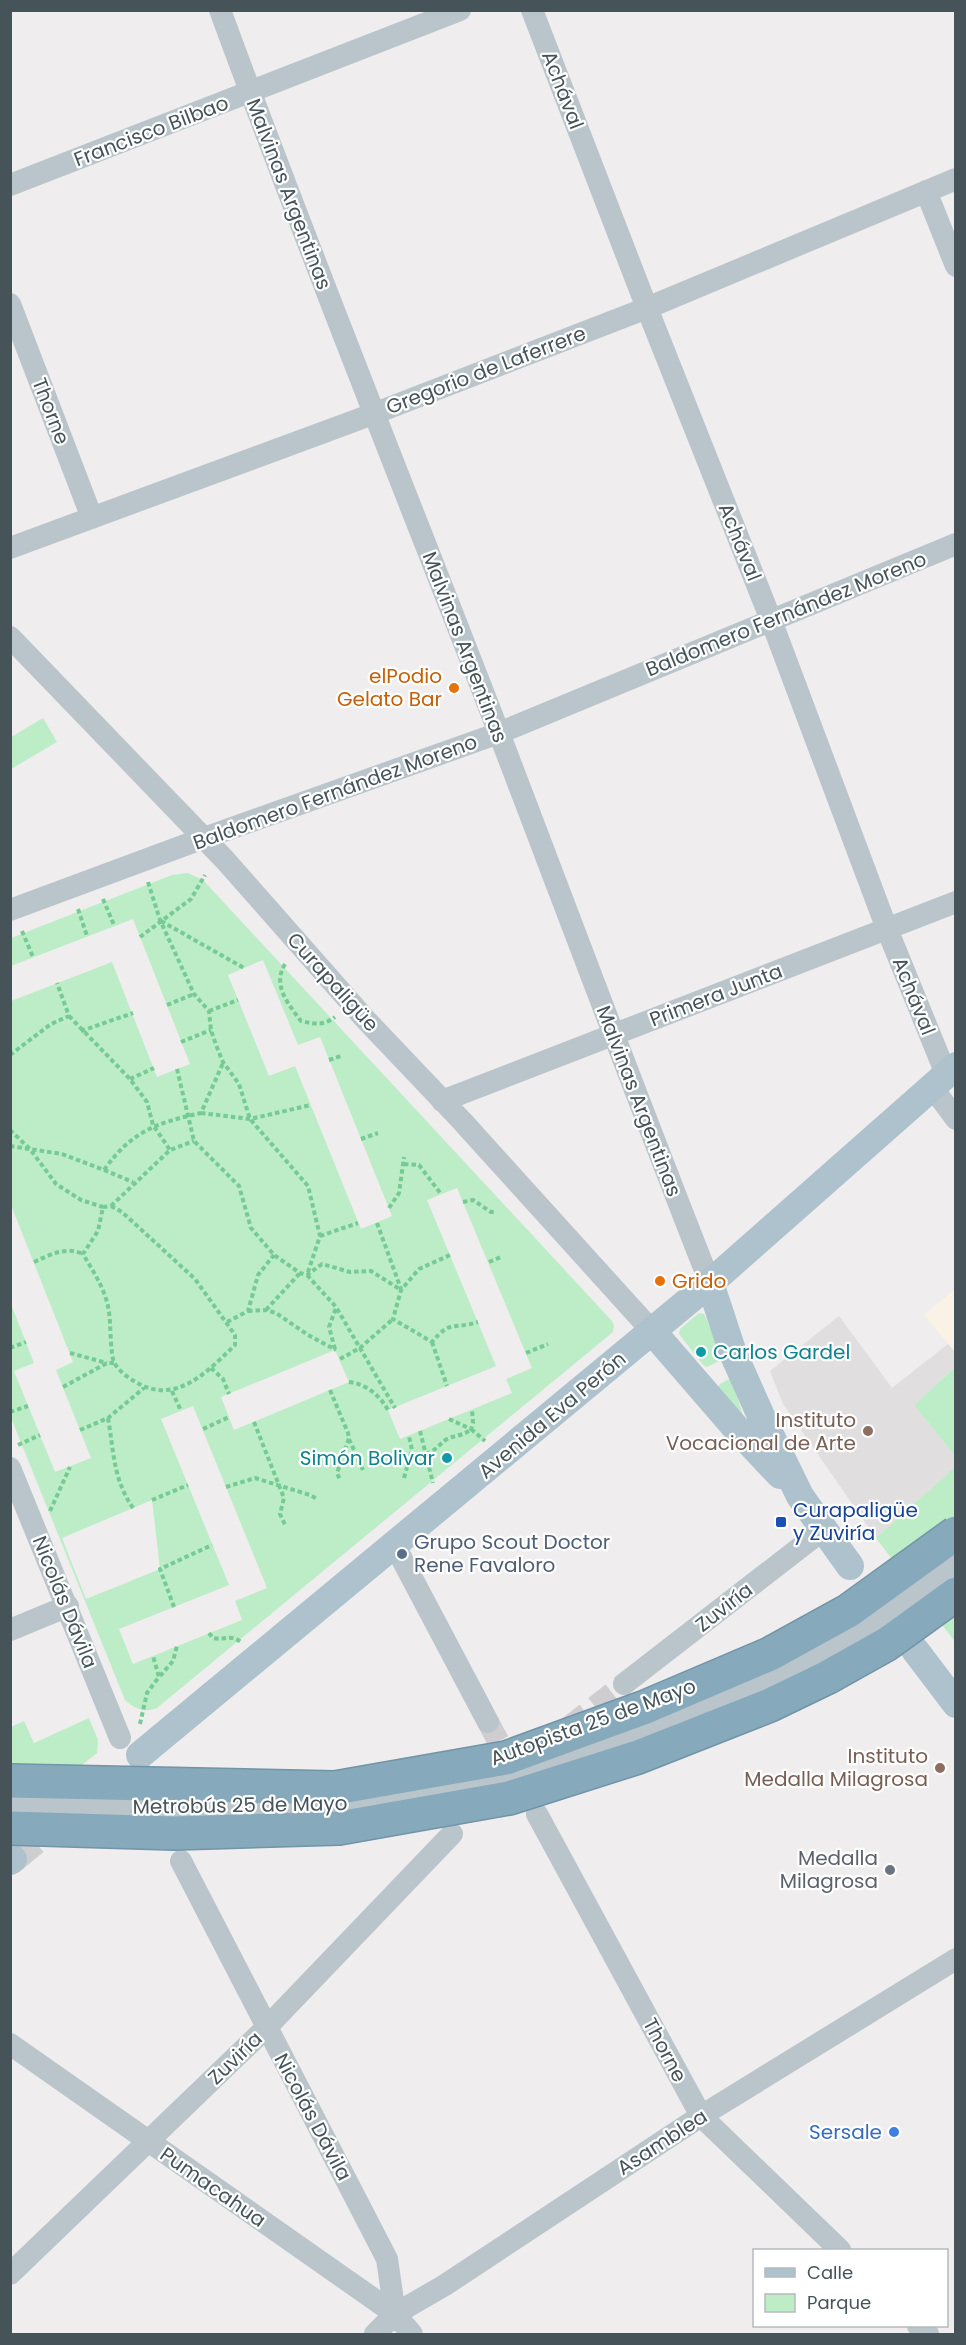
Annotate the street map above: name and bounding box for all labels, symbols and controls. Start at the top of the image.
street label: Achával [535,47,591,133]
street label: Francisco Bilbao [70,89,232,173]
street label: Malvinas Argentinas [240,94,338,294]
street label: Gregorio de Laferrere [382,319,590,421]
street label: Thorne [26,374,76,448]
street label: Achával [712,499,768,585]
street label: Baldomero Fernández Moreno [641,545,931,683]
street label: Malvinas Argentinas [416,547,514,747]
place label: elPodio Gelato Bar [337,662,442,713]
marker: elPodio Gelato Bar [447,681,461,695]
street label: Baldomero Fernández Moreno [189,727,481,857]
street label: Curapaligüe [281,926,385,1038]
street label: Achával [886,953,942,1039]
street label: Primera Junta [646,957,786,1033]
street label: Malvinas Argentinas [590,1001,688,1201]
place label: Grido [672,1267,726,1295]
marker: Grido [653,1274,667,1288]
place label: Carlos Gardel [713,1338,850,1366]
street label: Avenida Eva Perón [472,1345,632,1485]
marker: Carlos Gardel [694,1345,708,1359]
place label: Instituto Vocacional de Arte [666,1406,856,1457]
marker: Instituto Vocacional de Arte [861,1424,875,1438]
place label: Simón Bolivar [300,1444,435,1472]
marker: Simón Bolivar [440,1451,454,1465]
place label: Curapaligüe y Zuviría [793,1496,918,1547]
marker: Curapaligüe y Zuviría [774,1515,788,1529]
place label: Grupo Scout Doctor Rene Favaloro [414,1528,610,1579]
street label: Nicolás Dávila [26,1532,104,1672]
marker: Grupo Scout Doctor Rene Favaloro [395,1547,409,1561]
street label: Zuviría [690,1576,758,1638]
street label: Autopista 25 de Mayo [486,1672,700,1772]
place label: Instituto Medalla Milagrosa [744,1742,928,1793]
marker: Instituto Medalla Milagrosa [933,1761,947,1775]
street label: Metrobús 25 de Mayo [132,1789,348,1821]
place label: Medalla Milagrosa [780,1844,878,1895]
marker: Medalla Milagrosa [883,1863,897,1877]
street label: Thorne [636,2013,694,2087]
street label: Zuviría [202,2025,268,2091]
street label: Nicolás Dávila [268,2048,358,2186]
street label: Asamblea [611,2102,713,2182]
place label: Sersale [809,2118,882,2146]
marker: Sersale [887,2125,901,2139]
street label: Pumacahua [154,2140,272,2234]
legend [753,2249,948,2327]
text: Calle [807,2260,853,2285]
text: Parque [807,2290,871,2315]

